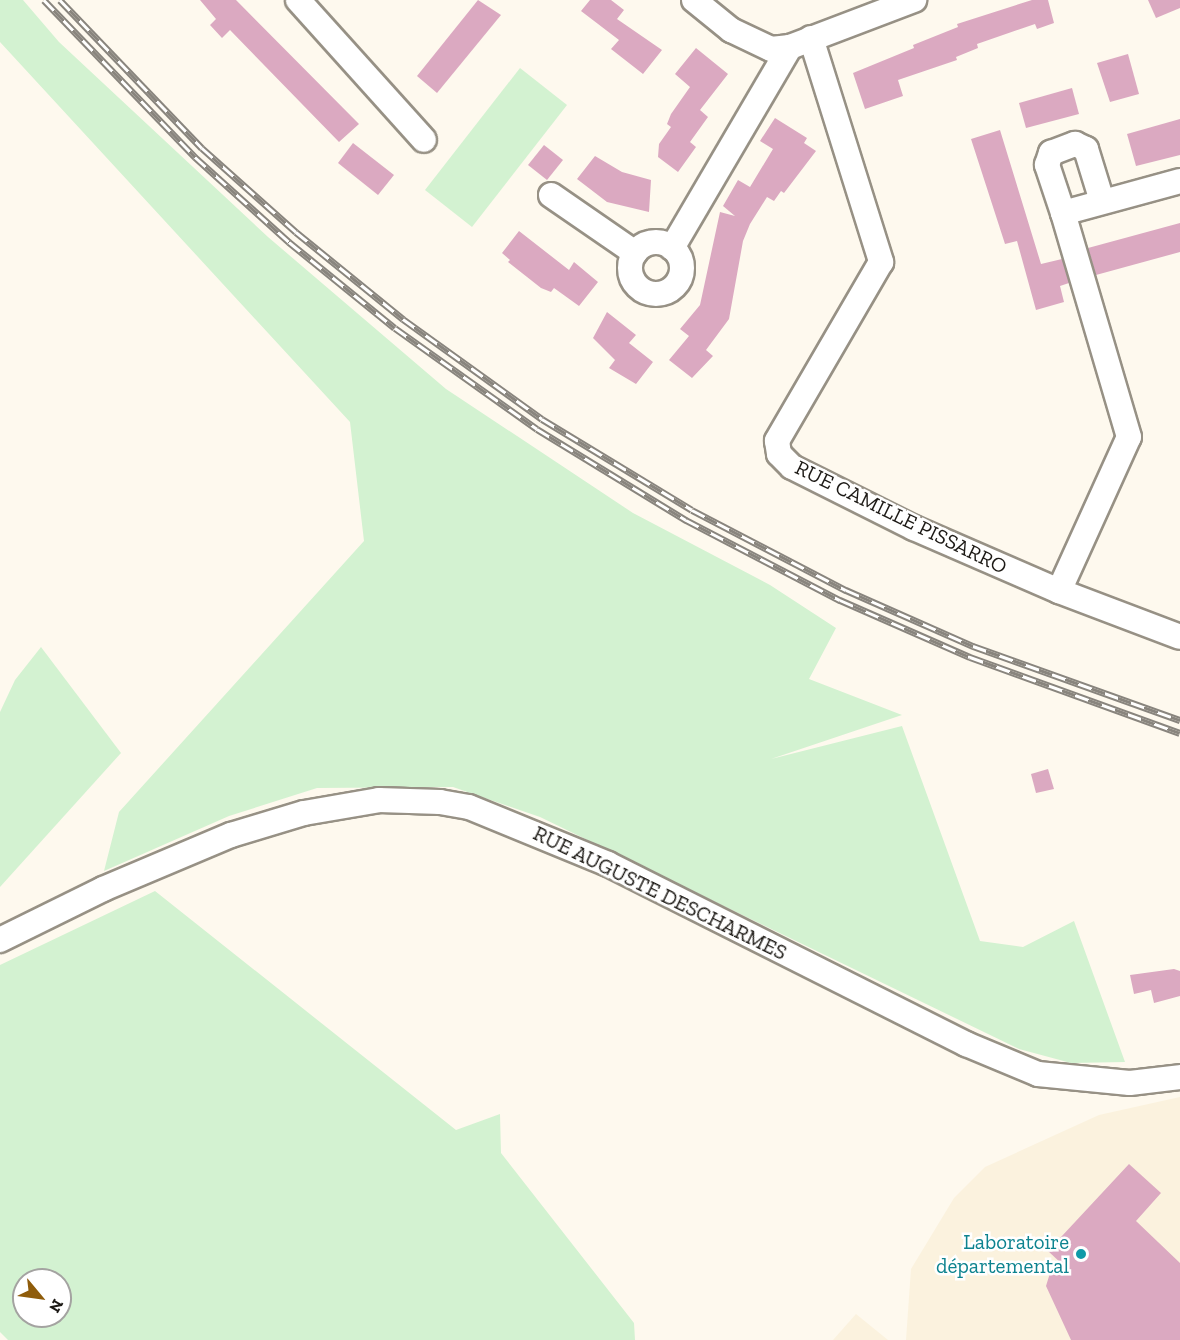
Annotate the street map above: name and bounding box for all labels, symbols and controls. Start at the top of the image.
street label: RUE CAMILLE PISSARRO [791,455,1011,579]
street label: RUE AUGUSTE DESCHARMES [529,820,791,966]
place label: Laboratoire départemental [936,1229,1069,1279]
marker: Laboratoire départemental [1074,1247,1088,1261]
north arrow [12,1268,72,1328]
text: N [45,1296,68,1316]

